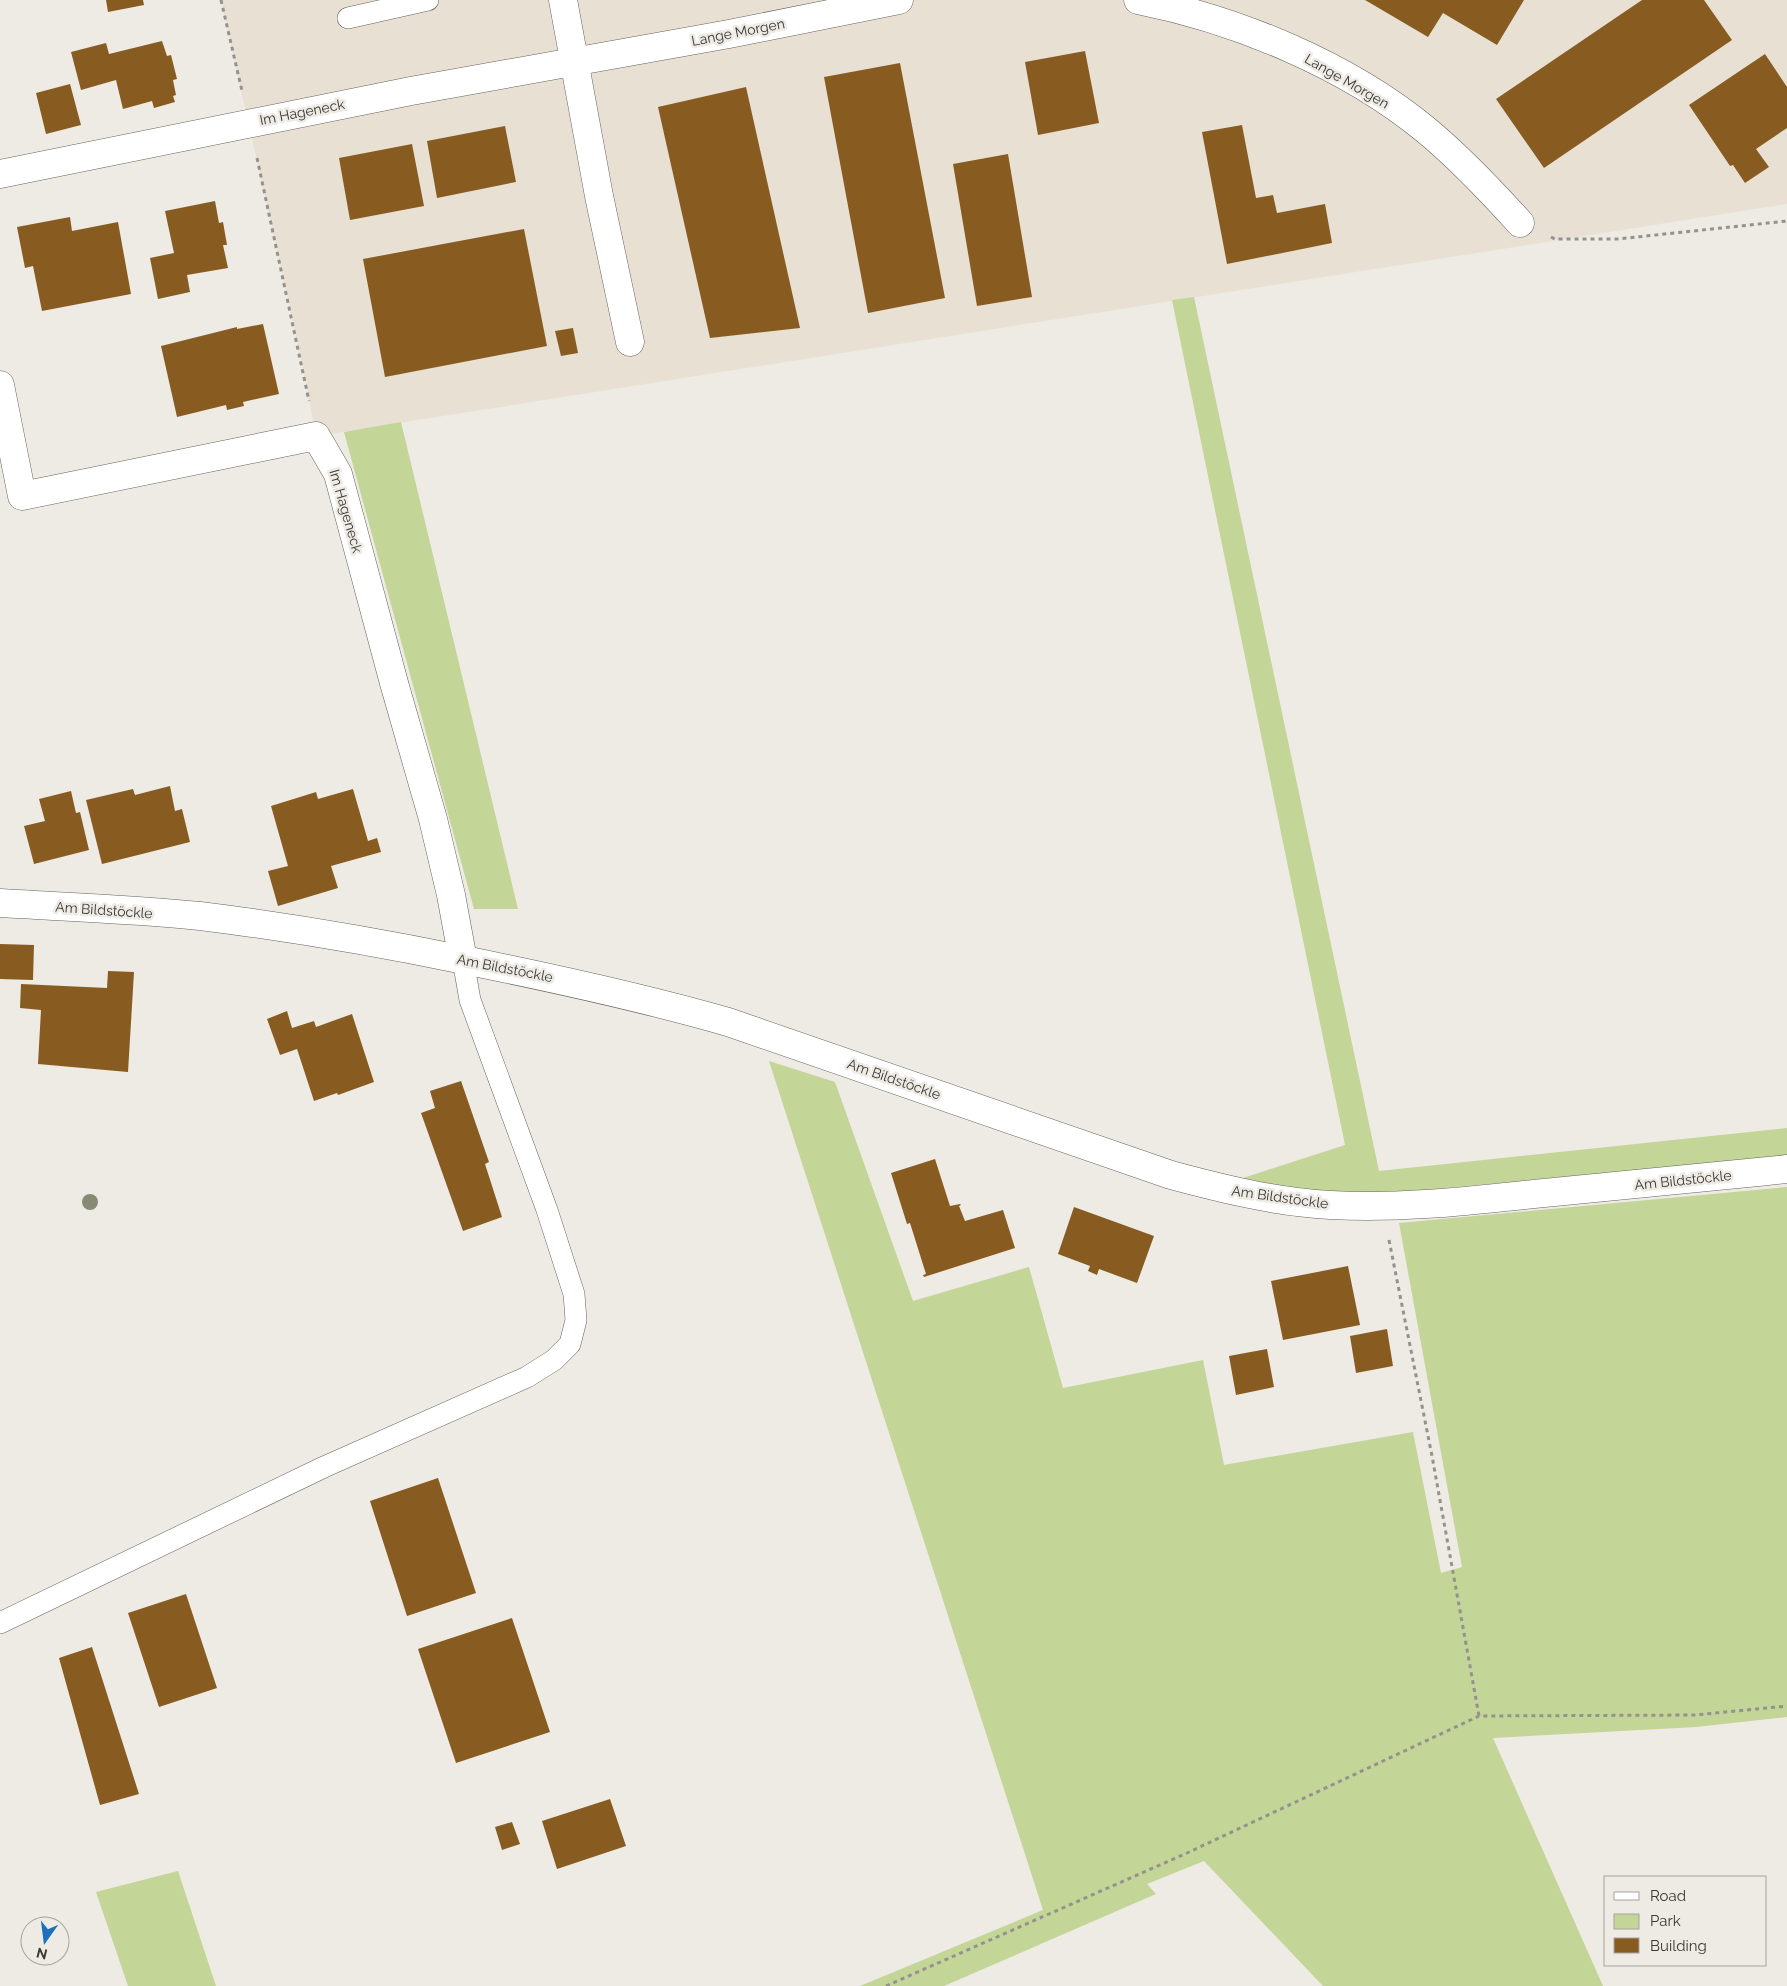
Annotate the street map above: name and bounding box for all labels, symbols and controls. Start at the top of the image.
street label: Lange Morgen [690,15,786,49]
street label: Lange Morgen [1302,50,1392,112]
street label: Im Hageneck [258,96,346,128]
street label: Im Hageneck [326,467,366,555]
street label: Am Bildstöckle [55,899,153,921]
street label: Am Bildstöckle [456,951,554,985]
street label: Am Bildstöckle [845,1056,943,1102]
street label: Am Bildstöckle [1634,1167,1732,1193]
street label: Am Bildstöckle [1231,1182,1329,1212]
legend [1604,1876,1767,1966]
text: Road [1650,1887,1686,1905]
text: Park [1650,1912,1681,1930]
north arrow [20,1916,70,1966]
text: Building [1650,1937,1707,1955]
text: N [35,1945,49,1963]

